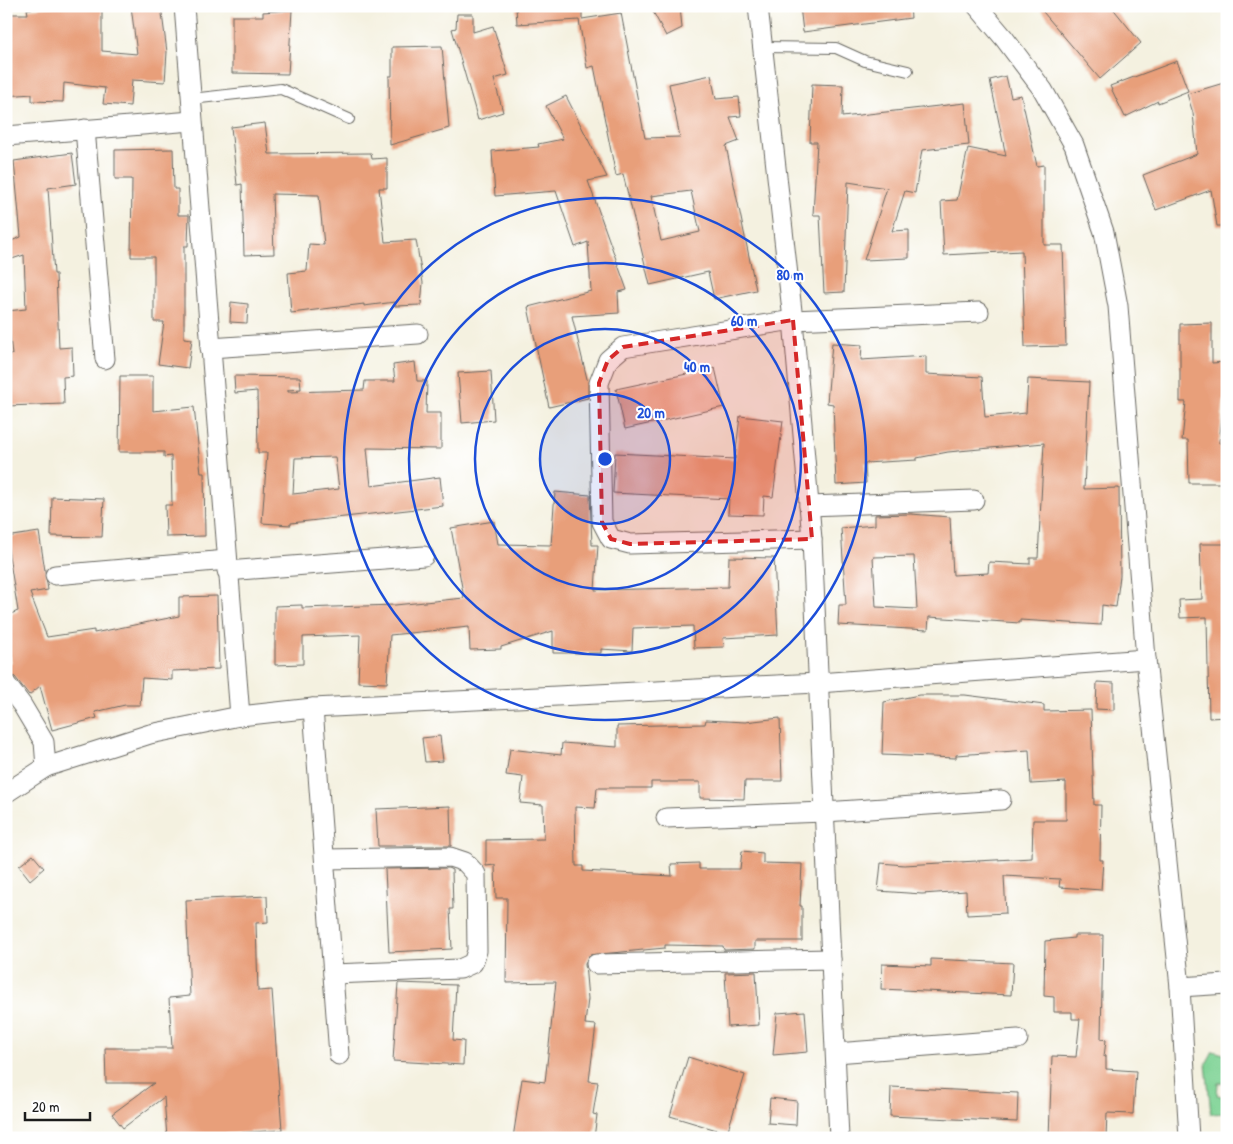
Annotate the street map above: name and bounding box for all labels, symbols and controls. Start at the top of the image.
text: 80 m [777,264,803,285]
text: 60 m [731,310,757,331]
text: 40 m [684,356,710,377]
text: 20 m [637,402,665,423]
centre of rings [596,450,614,468]
scale bar [25,1089,90,1121]
text: 20 m [32,1096,59,1117]

